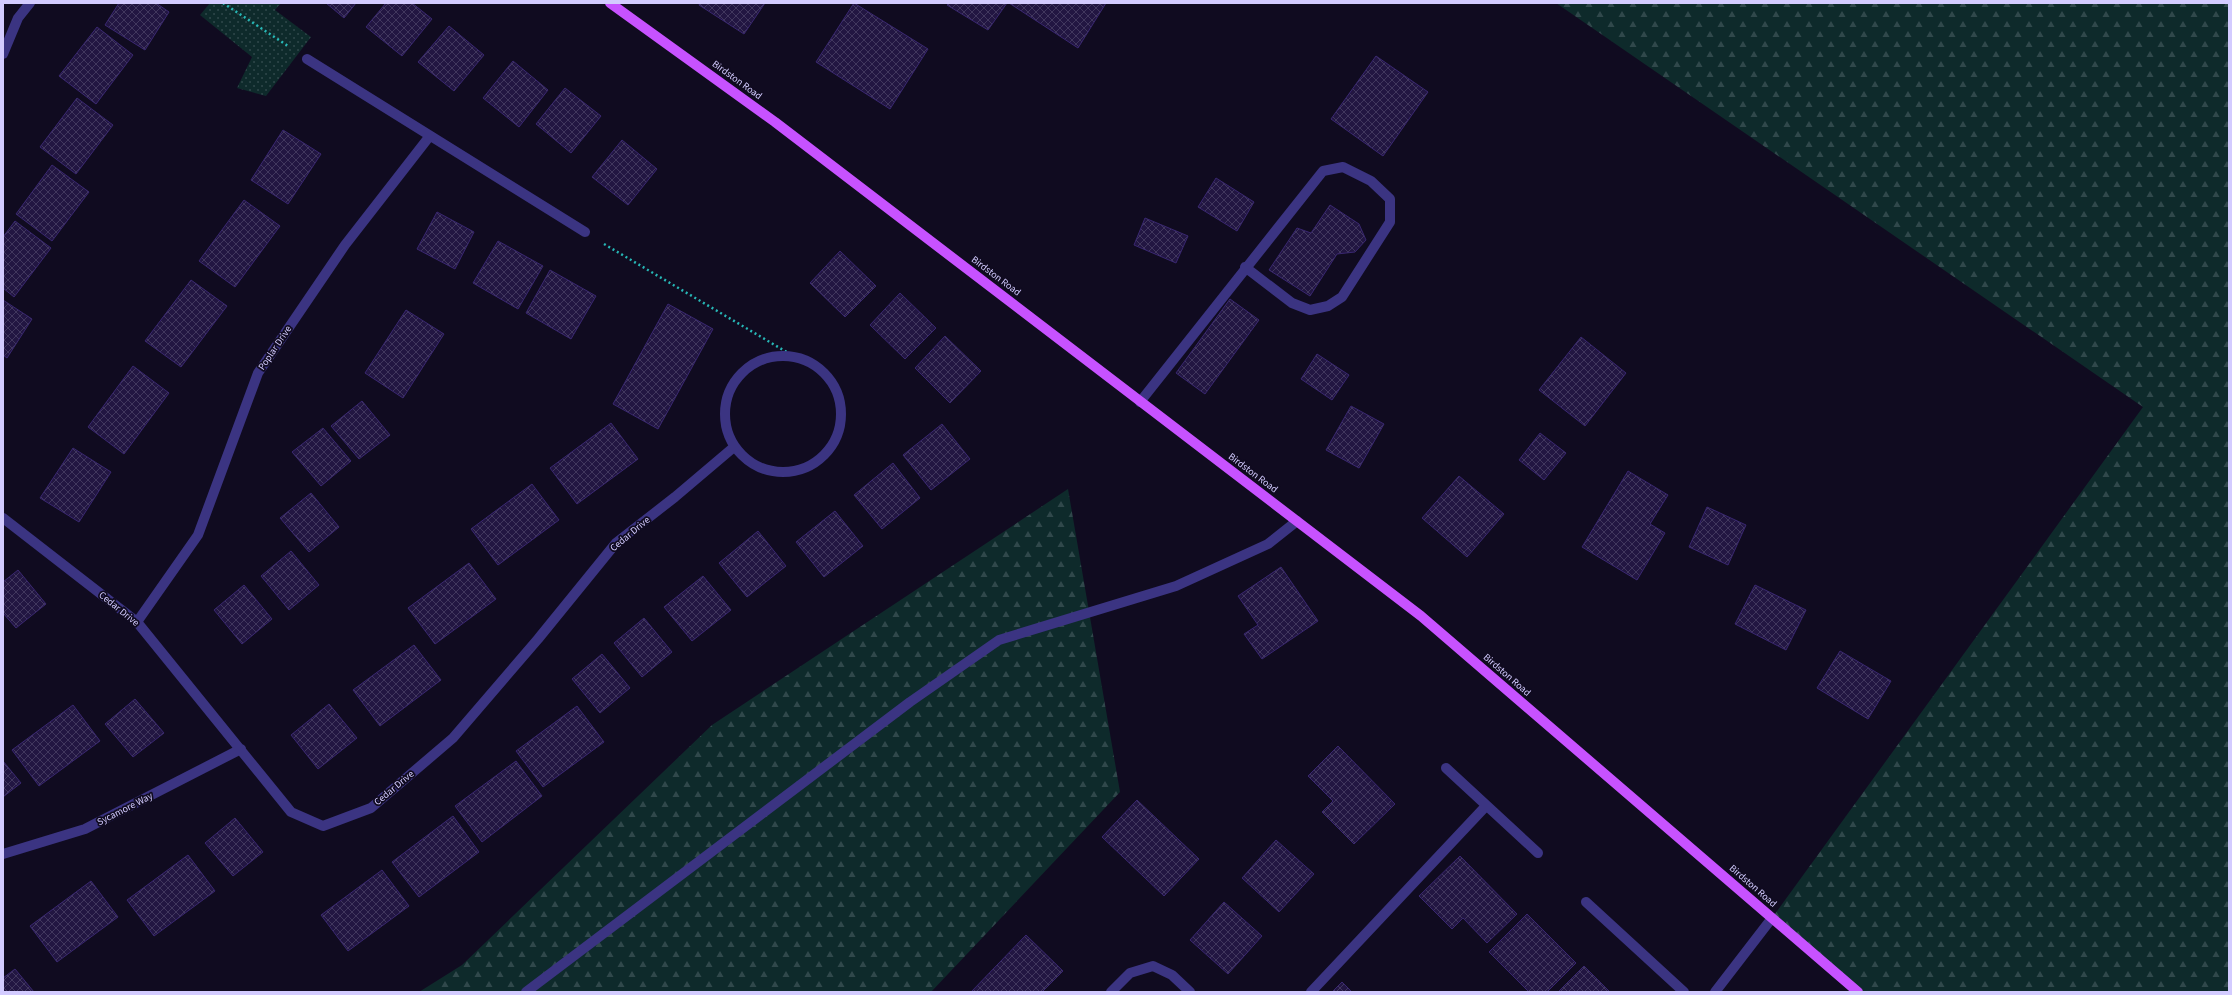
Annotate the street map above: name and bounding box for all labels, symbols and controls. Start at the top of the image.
street label: Birdston Road [709,57,765,103]
street label: Birdston Road [968,253,1024,299]
street label: Poplar Drive [255,323,295,373]
street label: Birdston Road [1225,450,1281,496]
street label: Cedar Drive [607,513,653,555]
street label: Cedar Drive [96,588,142,630]
street label: Birdston Road [1480,650,1534,700]
street label: Cedar Drive [371,767,417,809]
street label: Sycamore Way [95,789,156,829]
street label: Birdston Road [1726,861,1780,911]

